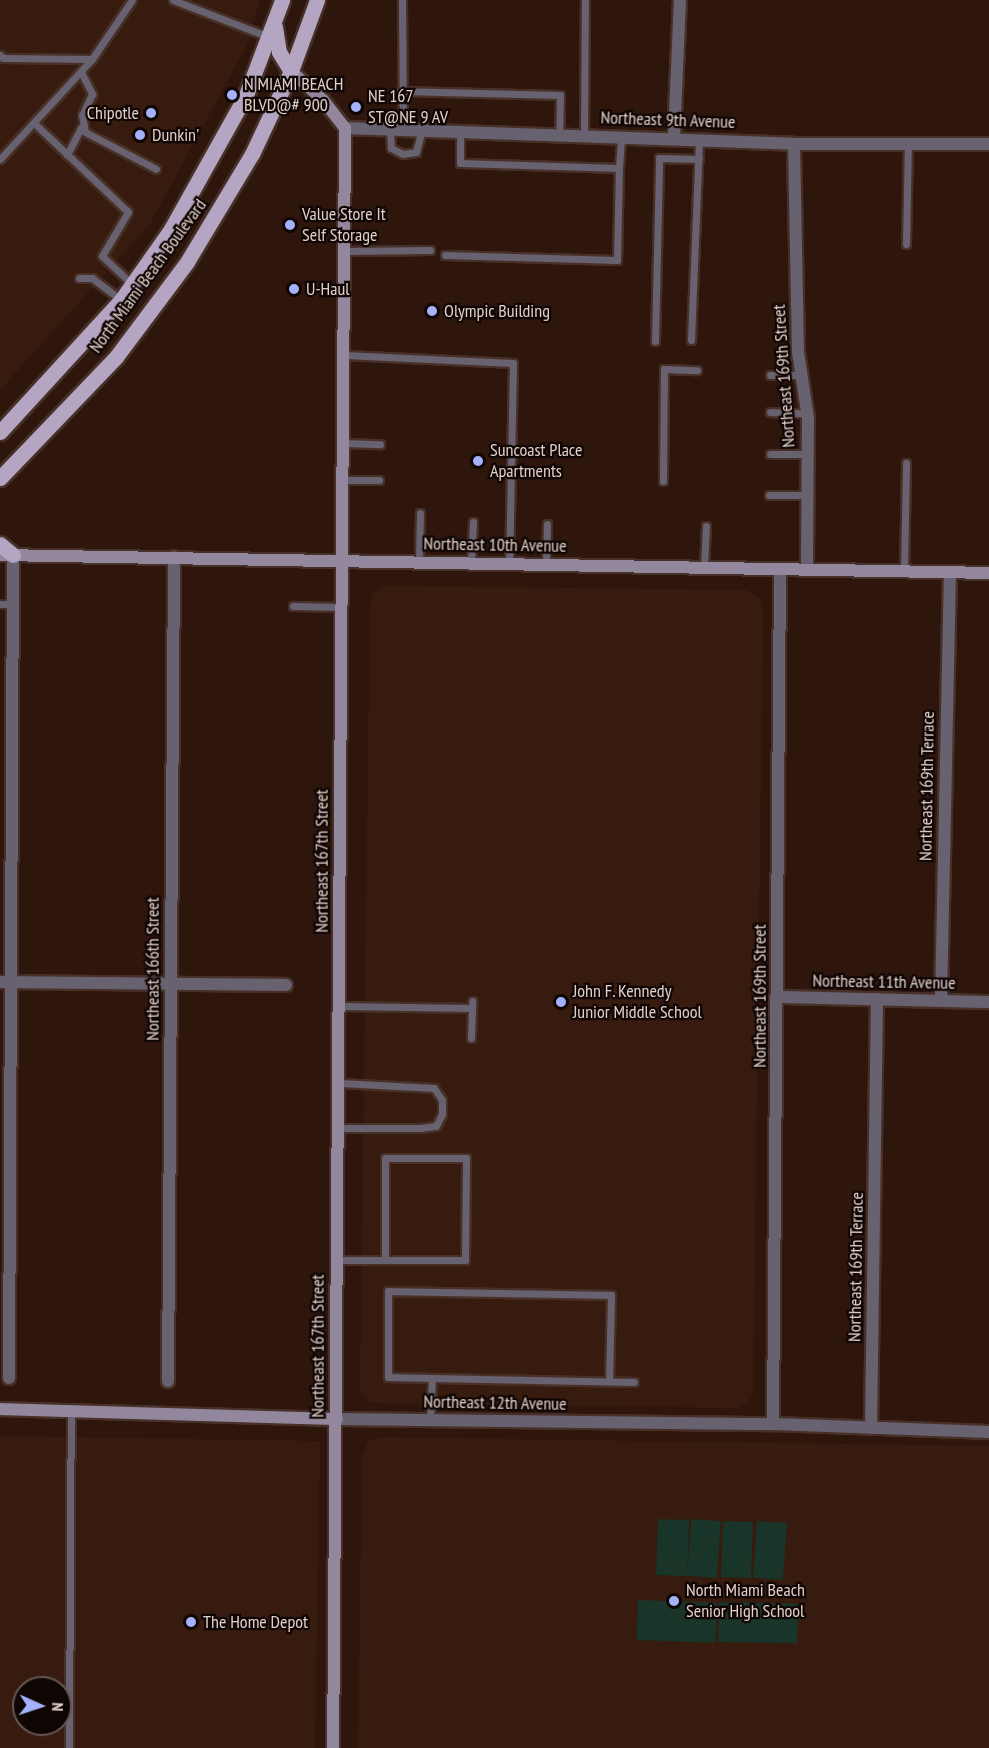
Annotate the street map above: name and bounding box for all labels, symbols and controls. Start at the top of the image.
place label: N MIAMI BEACH BLVD@# 900 [244,74,343,116]
place label: NE 167 ST@NE 9 AV [368,86,448,128]
marker: N MIAMI BEACH BLVD@# 900 [225,88,239,102]
marker: NE 167 ST@NE 9 AV [349,100,363,114]
place label: Chipotle [87,102,139,124]
marker: Chipotle [144,106,158,120]
street label: Northeast 9th Avenue [600,107,736,133]
place label: Dunkin' [152,124,199,146]
marker: Dunkin' [133,128,147,142]
street label: North Miami Beach Boulevard [85,195,211,357]
place label: Value Store It Self Storage [302,204,386,246]
marker: Value Store It Self Storage [283,218,297,232]
place label: U-Haul [306,278,349,300]
marker: U-Haul [287,282,301,296]
place label: Olympic Building [444,300,550,322]
marker: Olympic Building [425,304,439,318]
street label: Northeast 169th Street [768,304,800,448]
place label: Suncoast Place Apartments [490,440,582,482]
marker: Suncoast Place Apartments [471,454,485,468]
street label: Northeast 10th Avenue [423,533,567,557]
street label: Northeast 169th Terrace [915,711,939,861]
street label: Northeast 167th Street [311,789,333,933]
street label: Northeast 166th Street [142,897,164,1041]
street label: Northeast 169th Street [749,924,771,1068]
street label: Northeast 11th Avenue [812,970,956,994]
place label: John F. Kennedy Junior Middle School [573,981,702,1024]
marker: John F. Kennedy Junior Middle School [554,995,568,1009]
street label: Northeast 169th Terrace [844,1192,868,1342]
street label: Northeast 167th Street [307,1274,329,1418]
street label: Northeast 12th Avenue [423,1391,567,1415]
place label: North Miami Beach Senior High School [686,1580,805,1622]
marker: North Miami Beach Senior High School [667,1594,681,1608]
place label: The Home Depot [203,1611,308,1633]
marker: The Home Depot [184,1615,198,1629]
north arrow [12,1676,72,1736]
text: N [48,1702,68,1712]

